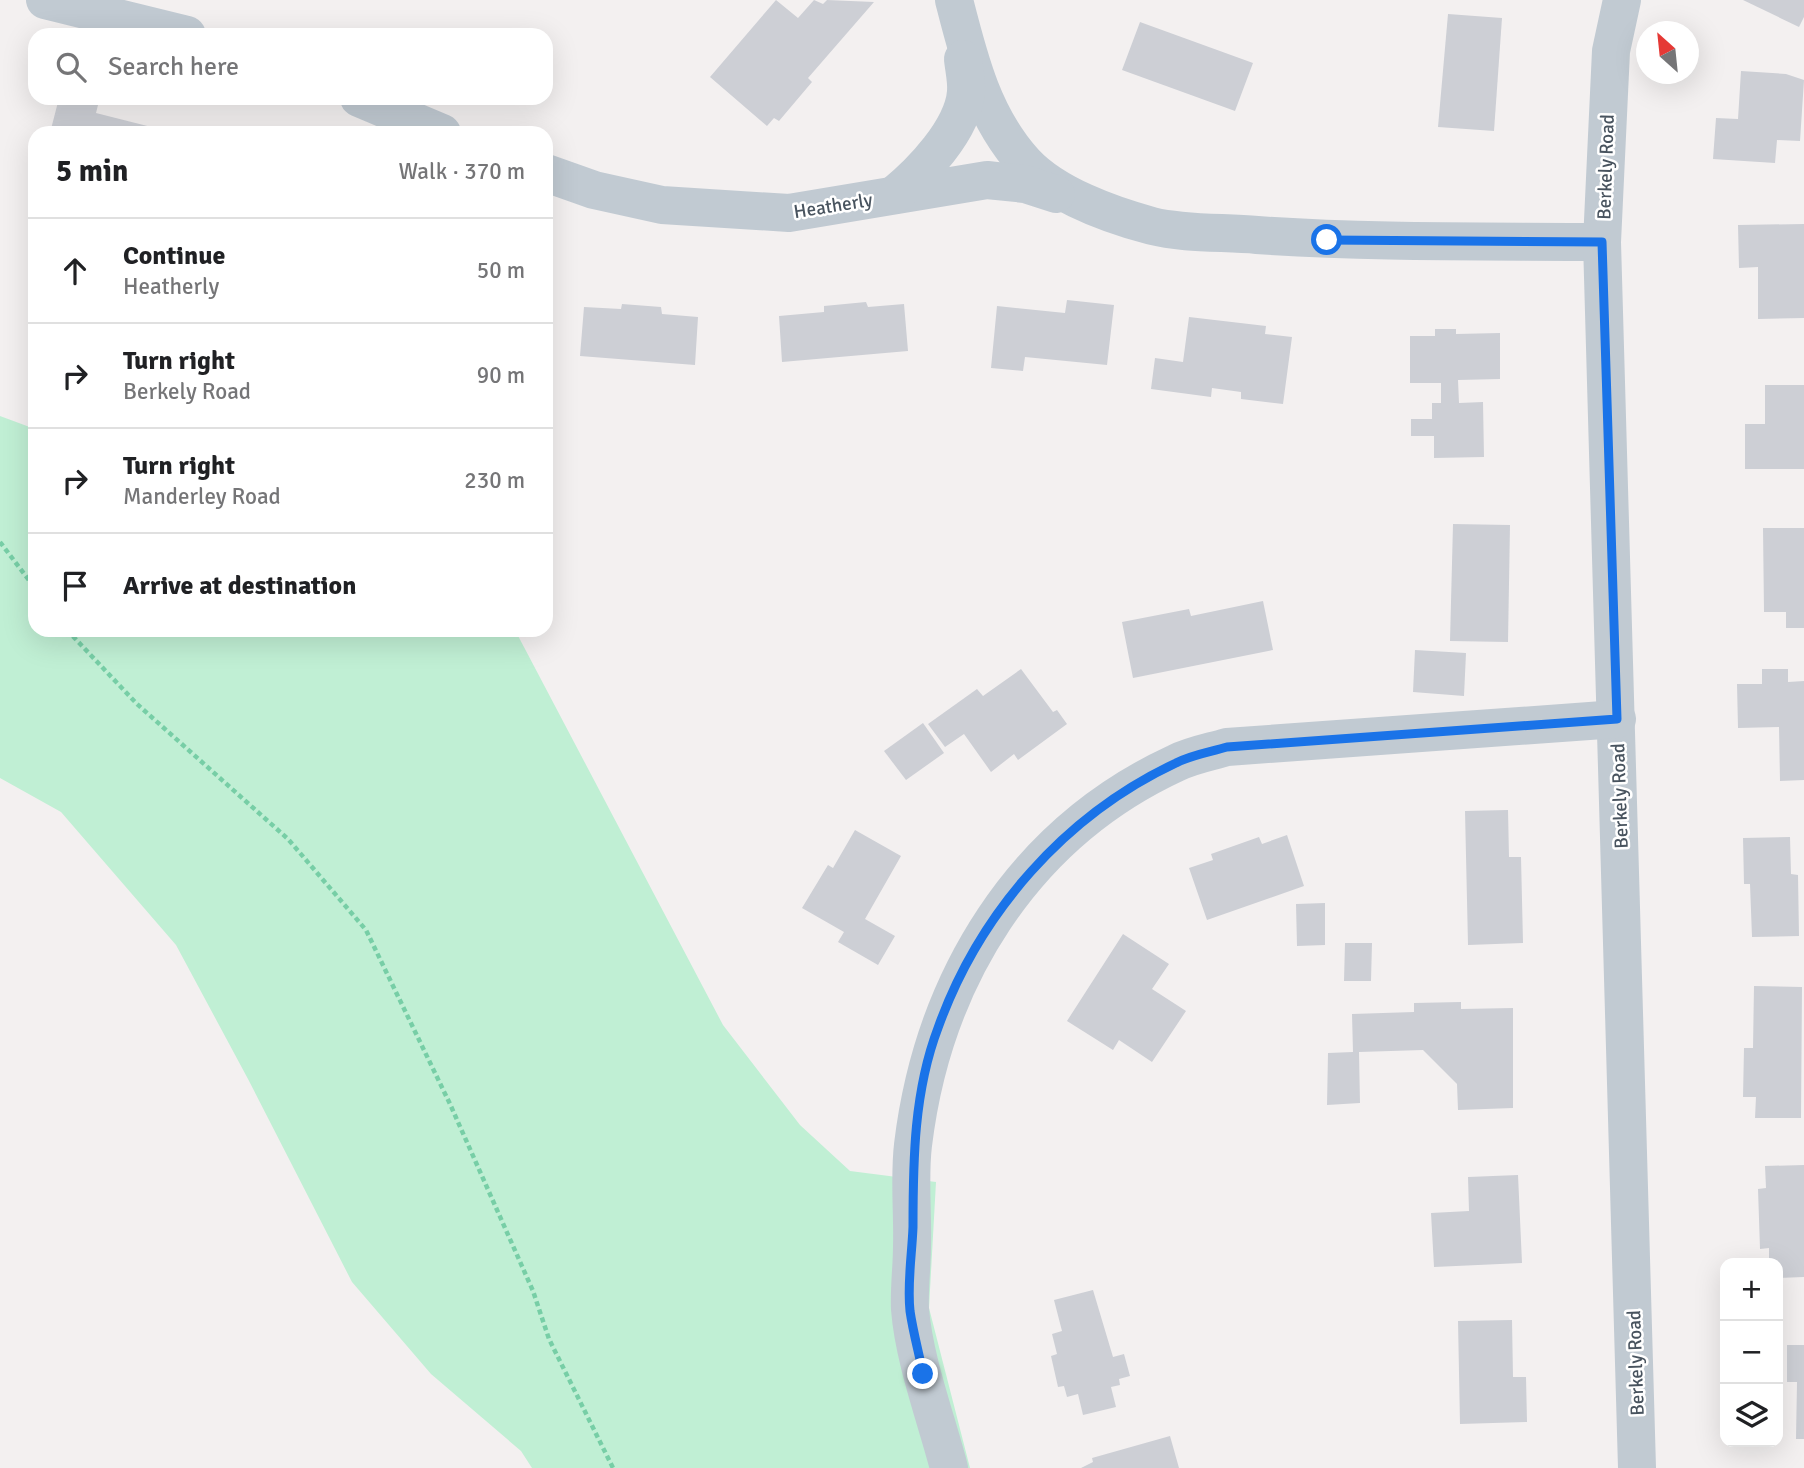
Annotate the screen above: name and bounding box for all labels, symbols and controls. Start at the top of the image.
north arrow [1636,21,1699,84]
search box [28,28,553,105]
icon: search [52,48,90,86]
text: Search here [108,51,239,83]
street label: Berkely Road [1592,114,1620,220]
text: 5 min [56,153,128,190]
text: Walk · 370 m [399,157,525,186]
street label: Heatherly [792,188,874,224]
route start [1311,224,1342,255]
text: Continue [123,240,225,272]
icon: ahead [56,252,94,290]
text: 50 m [477,256,525,285]
text: Heatherly [123,272,219,301]
text: Turn right [123,345,235,377]
icon: right [56,357,94,395]
text: 90 m [477,361,525,390]
text: Berkely Road [123,377,251,406]
text: Turn right [123,450,235,482]
icon: right [56,462,94,500]
text: 230 m [464,466,525,495]
text: Manderley Road [123,482,281,511]
icon: arrive [56,567,94,605]
text: Arrive at destination [123,570,356,602]
street label: Berkely Road [1606,743,1634,849]
map controls [1720,1258,1783,1447]
button: + [1720,1258,1783,1321]
street label: Berkely Road [1622,1310,1650,1416]
button: − [1720,1321,1783,1384]
route end [907,1358,938,1389]
button: layers [1720,1384,1783,1447]

